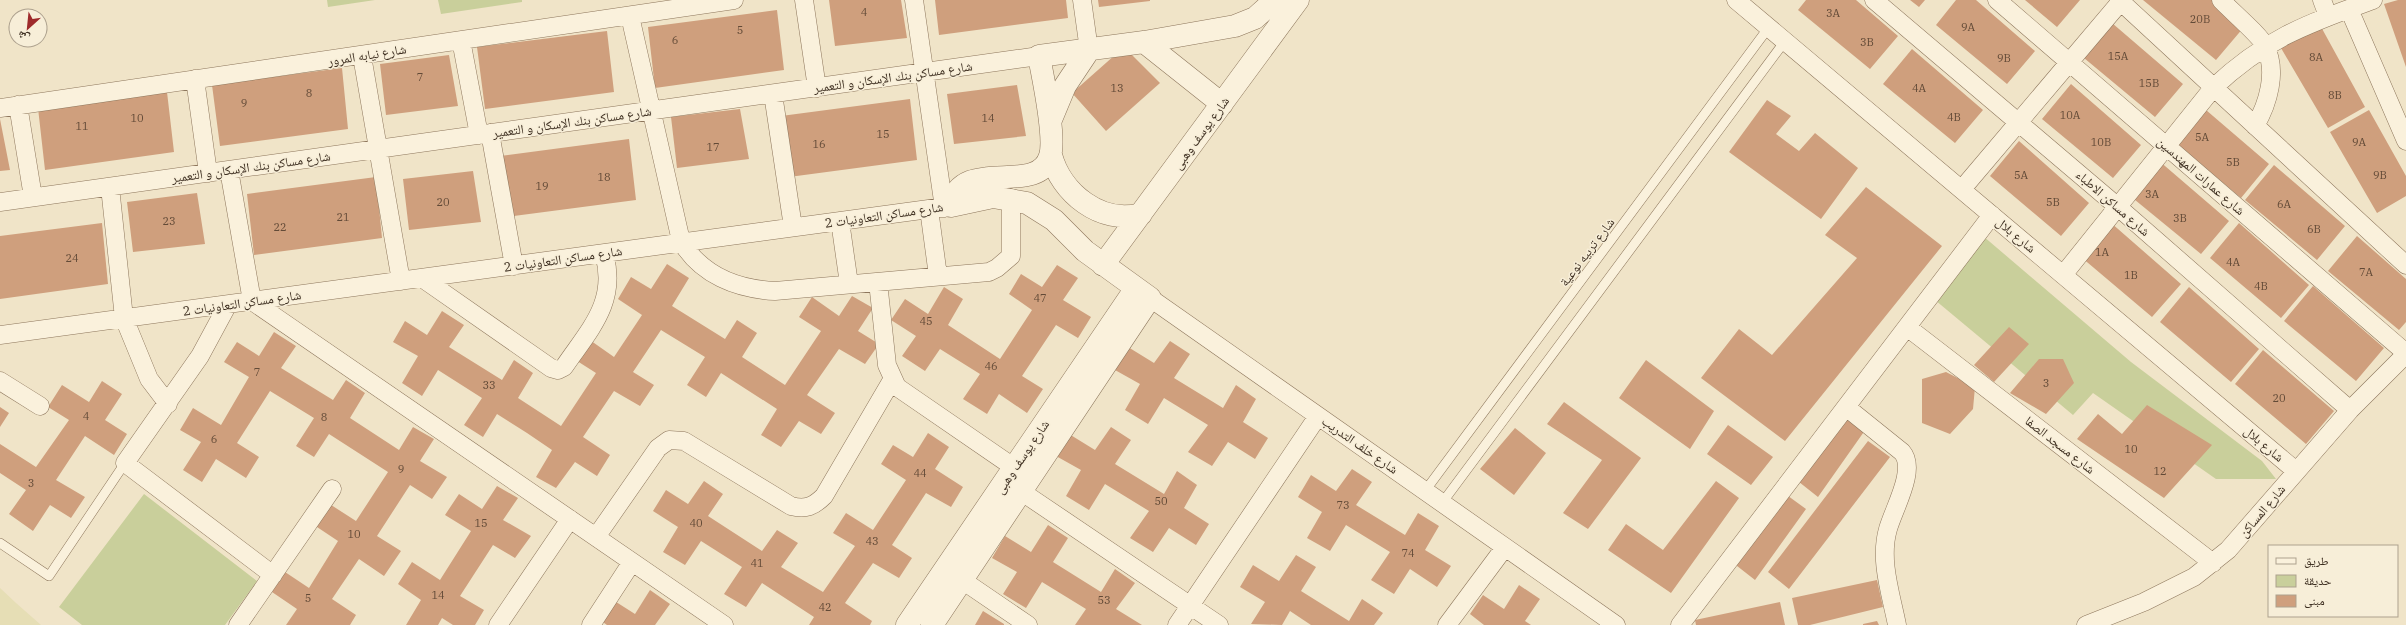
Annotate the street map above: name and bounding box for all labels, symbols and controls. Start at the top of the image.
house number: 4 [861,5,868,19]
house number: 3A [1826,6,1841,20]
north arrow [8,8,48,48]
house number: 20B [2190,12,2210,26]
house number: 9A [1961,20,1976,34]
house number: 5 [737,23,743,37]
text: ش [15,27,32,46]
house number: 6 [672,33,678,47]
house number: 3B [1860,35,1874,49]
street label: شارع نيابه المرور [326,40,408,71]
house number: 15A [2108,49,2129,63]
house number: 8A [2309,50,2324,64]
house number: 9B [1997,51,2011,65]
street label: شارع مساكن بنك الإسكان و التعمير [812,57,974,98]
house number: 7 [417,70,423,84]
house number: 15B [2139,76,2159,90]
house number: 13 [1110,81,1124,95]
house number: 4A [1912,81,1927,95]
house number: 8 [306,86,312,100]
house number: 8B [2328,88,2342,102]
street label: شارع يوسف وهبى [1169,93,1234,173]
house number: 9 [241,96,247,110]
street label: شارع مساكن بنك الإسكان و التعمير [491,102,653,143]
house number: 10A [2060,108,2081,122]
house number: 4B [1947,110,1961,124]
house number: 10 [130,111,144,125]
house number: 14 [981,111,995,125]
house number: 11 [75,119,89,133]
house number: 15 [876,127,890,141]
house number: 5A [2195,130,2210,144]
street label: شارع عمارات المهندسين [2153,133,2248,220]
house number: 10B [2091,135,2111,149]
house number: 9A [2352,135,2367,149]
house number: 16 [812,137,826,151]
house number: 17 [706,140,720,154]
street label: شارع مساكن بنك الإسكان و التعمير [170,147,332,188]
house number: 5B [2226,155,2240,169]
street label: شارع مساكن الاطباء [2072,166,2154,241]
house number: 5A [2014,168,2029,182]
house number: 9B [2373,168,2387,182]
house number: 18 [597,170,611,184]
house number: 19 [535,179,549,193]
house number: 3A [2145,187,2160,201]
house number: 20 [436,195,450,209]
house number: 5B [2046,195,2060,209]
house number: 6A [2277,197,2292,211]
street label: شارع مساكن التعاونيات 2 [824,198,944,233]
house number: 21 [336,210,350,224]
house number: 3B [2173,211,2187,225]
street label: شارع بلال [1992,213,2039,257]
house number: 23 [162,214,176,228]
street label: شارع تربيه نوعية [1556,214,1619,290]
house number: 22 [273,220,287,234]
house number: 6B [2307,222,2321,236]
street label: شارع مساكن التعاونيات 2 [503,242,623,277]
house number: 1A [2095,245,2110,259]
house number: 24 [65,251,79,265]
house number: 4A [2226,255,2241,269]
house number: 7A [2359,265,2374,279]
house number: 1B [2124,268,2138,282]
house number: 4B [2254,279,2268,293]
street label: شارع مساكن التعاونيات 2 [182,286,302,321]
house number: 47 [1033,291,1047,305]
house number: 45 [919,314,933,328]
house number: 46 [984,359,998,373]
house number: 7 [254,365,260,379]
house number: 3 [2043,376,2049,390]
house number: 33 [482,378,496,392]
house number: 20 [2272,391,2286,405]
house number: 4 [83,409,90,423]
house number: 8 [321,410,327,424]
street label: شارع خلف التدريب [1318,412,1402,478]
street label: شارع مسجد الصفا [2021,412,2098,478]
street label: شارع يوسف وهبى [991,417,1054,498]
street label: شارع بلال [2240,422,2287,466]
house number: 6 [211,432,217,446]
house number: 10 [2124,442,2138,456]
house number: 9 [398,462,404,476]
house number: 12 [2153,464,2167,478]
house number: 44 [913,466,927,480]
house number: 3 [28,476,34,490]
street label: شارع المساكن [2235,481,2290,542]
house number: 50 [1154,494,1168,508]
house number: 73 [1336,498,1350,512]
house number: 15 [474,516,488,530]
house number: 40 [689,516,703,530]
house number: 10 [347,527,361,541]
house number: 43 [865,534,879,548]
legend [2268,545,2398,617]
house number: 74 [1401,546,1415,560]
text: طريق [2304,553,2329,568]
house number: 41 [750,556,764,570]
text: حديقة [2304,573,2332,588]
house number: 14 [431,588,445,602]
house number: 5 [305,591,311,605]
house number: 53 [1097,593,1111,607]
text: مبنى [2304,593,2325,608]
house number: 42 [818,600,832,614]

